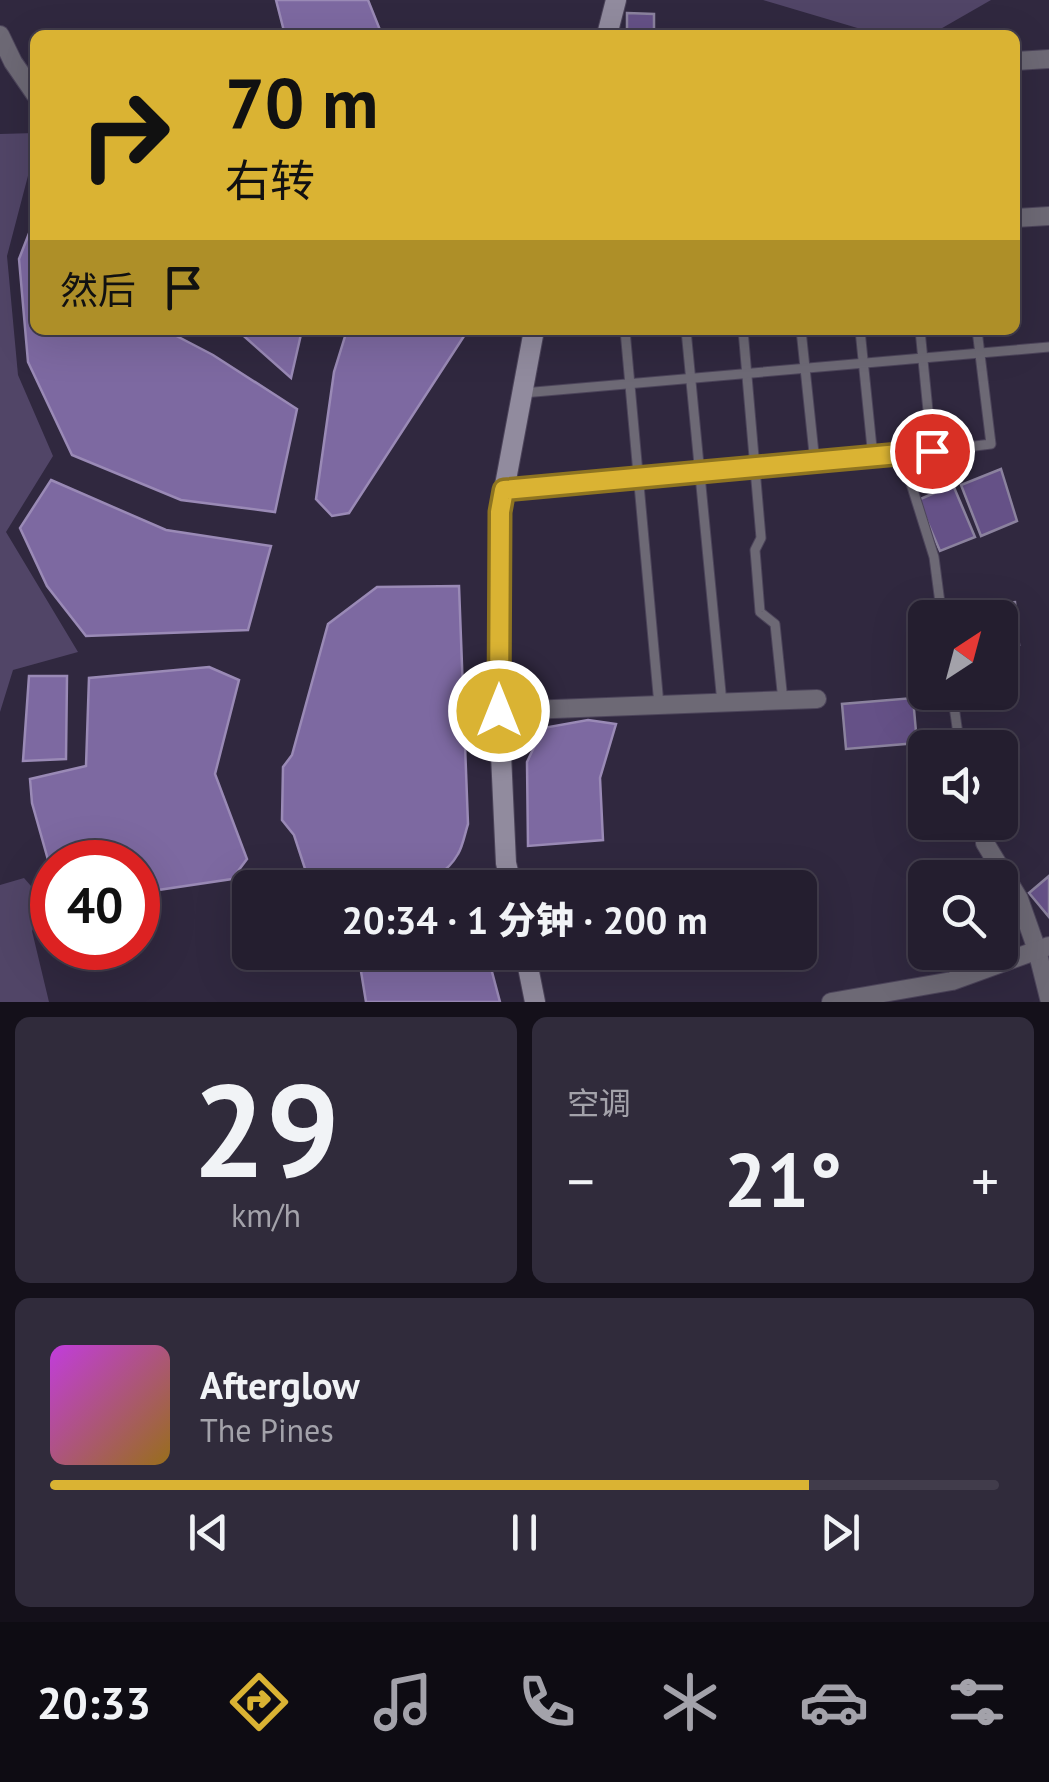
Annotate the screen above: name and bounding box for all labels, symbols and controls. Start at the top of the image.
text: 70 m [225,57,378,147]
icon: right [60,70,190,200]
text: 右转 [225,151,315,209]
icon: arrive [156,260,211,315]
text: 然后 [60,265,136,314]
pin [890,409,975,494]
icon: arrive [905,424,960,479]
north arrow [908,600,1018,710]
map controls [908,600,1018,970]
position arrow [447,659,551,763]
button: sound [908,730,1018,840]
speed limit sign: 40 [30,840,160,970]
button: search [908,860,1018,970]
text: 20:34 · 1 分钟 · 200 m [341,895,708,944]
text: 29 [192,1045,340,1213]
text: 空调 [567,1082,631,1124]
text: 21° [724,1131,842,1228]
text: − [567,1145,595,1216]
text: + [971,1145,999,1216]
text: km/h [231,1194,301,1236]
text: Afterglow [200,1360,360,1409]
text: The Pines [200,1409,334,1451]
icon: previous [181,1505,236,1560]
icon: pause [497,1505,552,1560]
icon: next [813,1505,868,1560]
icon: directions [224,1667,294,1737]
icon: music [368,1667,438,1737]
icon: phone [512,1667,582,1737]
icon: climate [655,1667,725,1737]
icon: car [799,1667,869,1737]
icon: filters [942,1667,1012,1737]
text: 20:33 [37,1673,151,1731]

